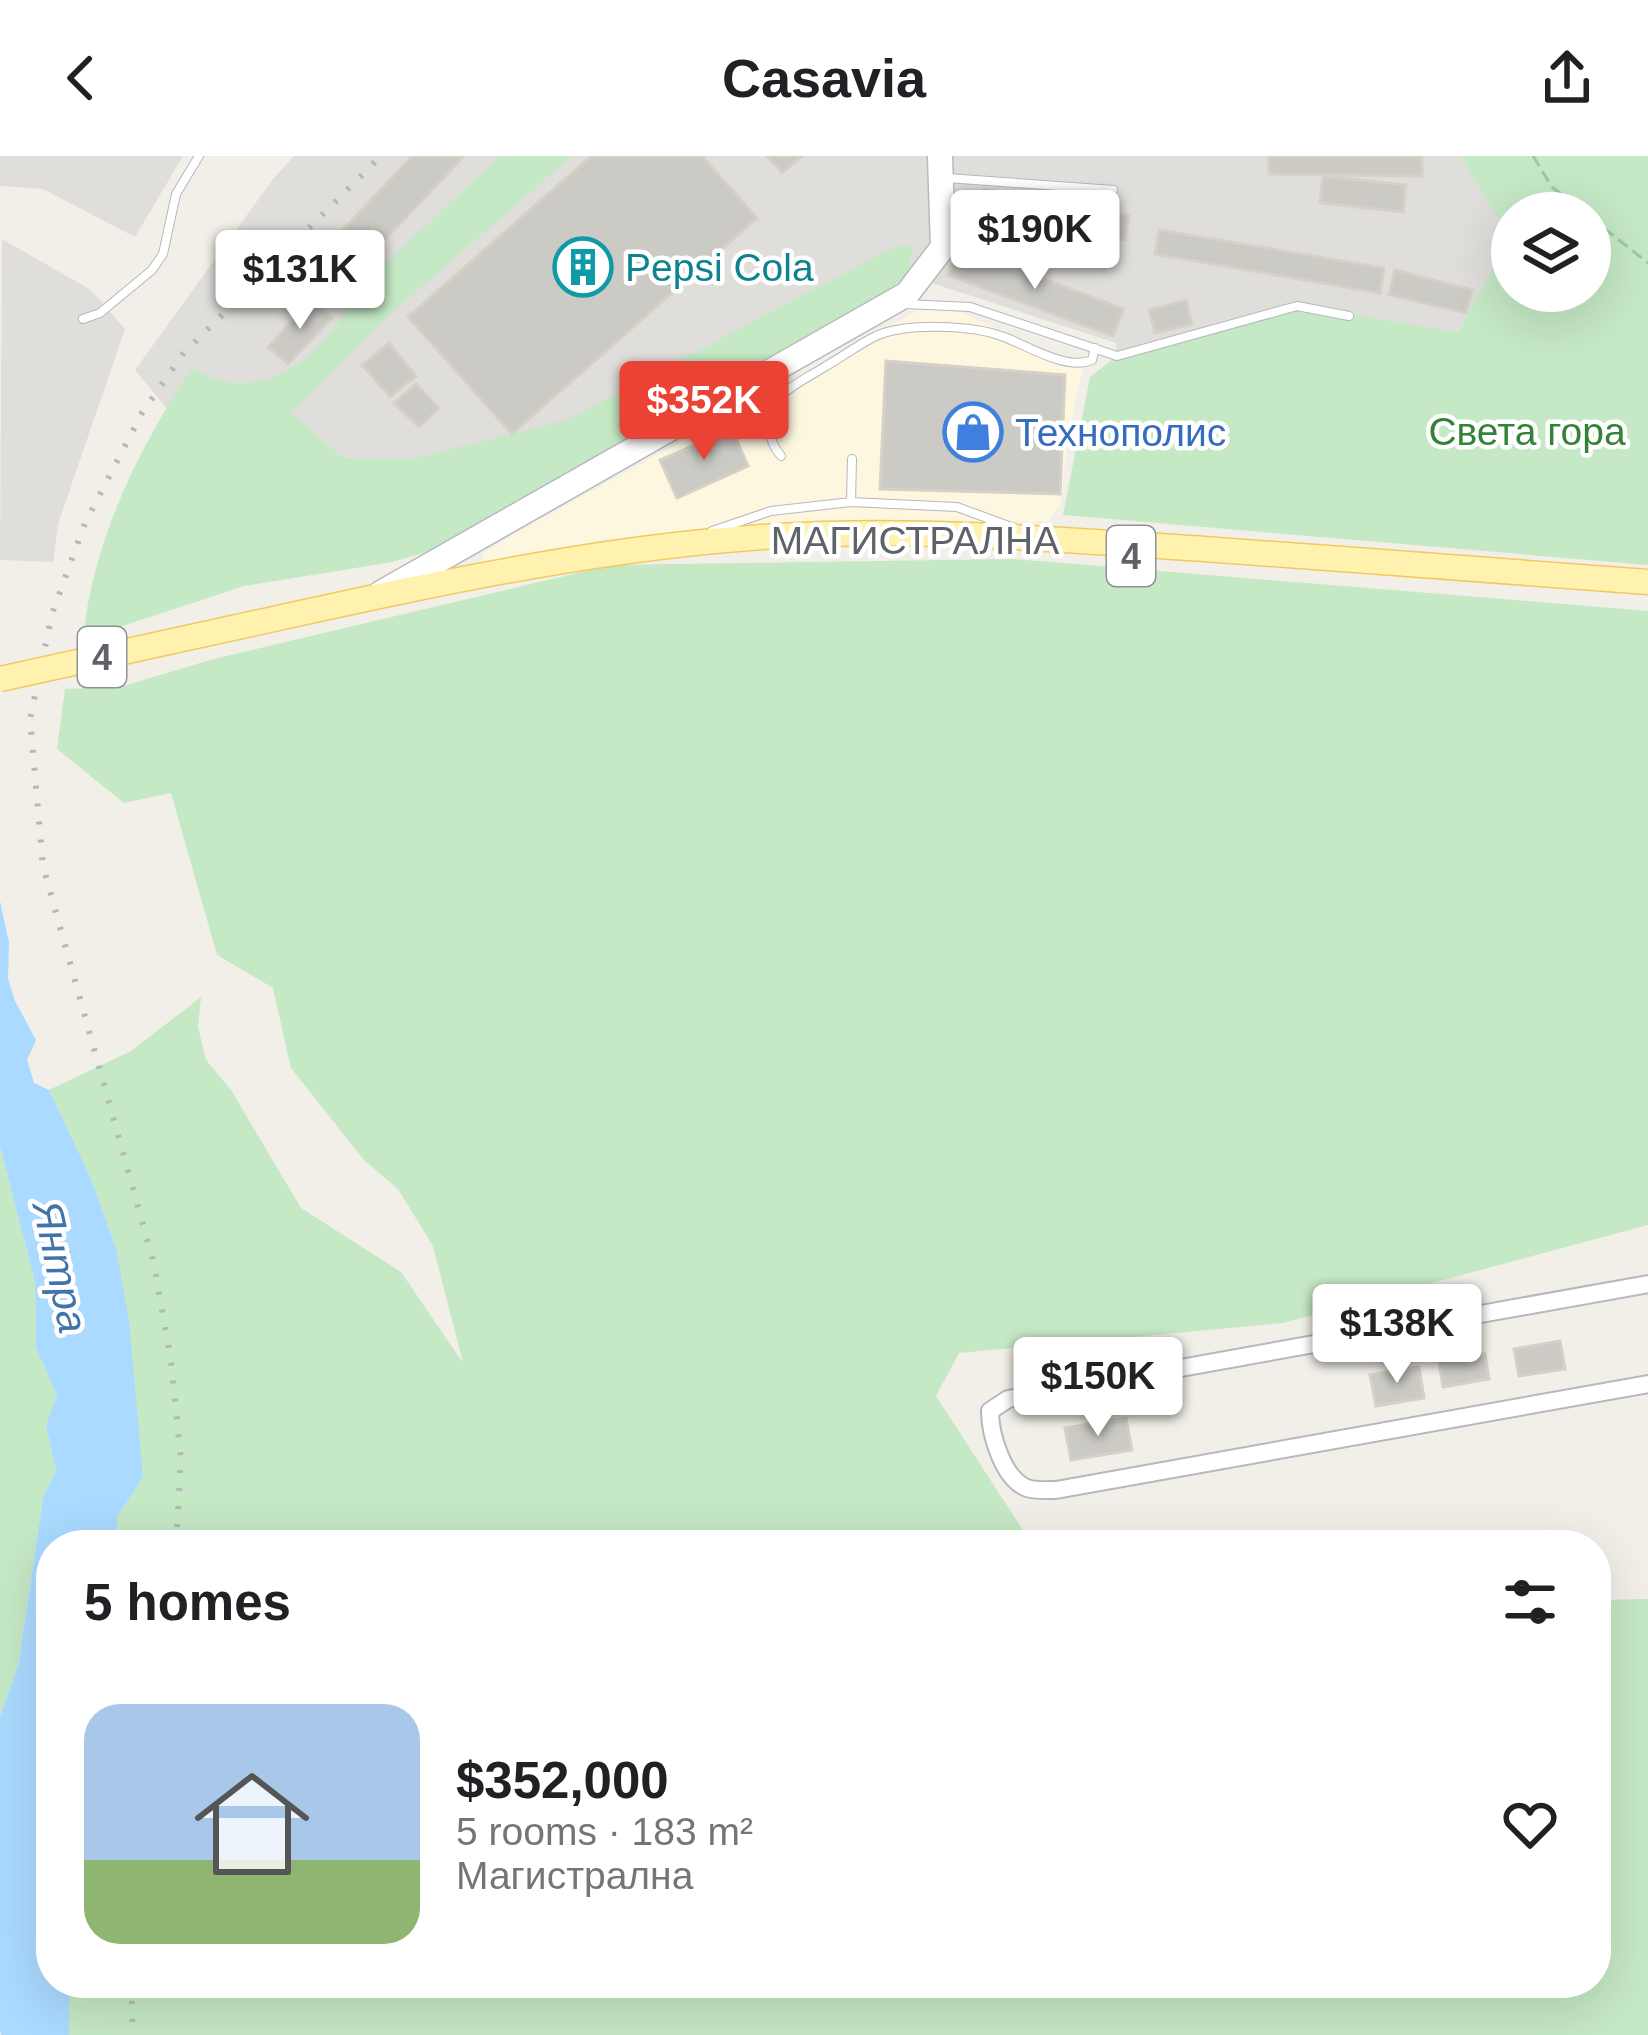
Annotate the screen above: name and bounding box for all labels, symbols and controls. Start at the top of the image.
icon: back [48,45,114,111]
icon: share [1534,45,1600,111]
text: Casavia [722,48,926,108]
pin: $190K [951,190,1119,292]
map controls [1491,192,1611,312]
button: layers [1491,192,1611,312]
text: $190K [978,207,1092,250]
pin: $131K [216,230,384,332]
building icon: Pepsi Cola [552,236,614,298]
place label: Pepsi Cola [625,246,814,289]
text: $131K [243,247,357,290]
pin: $352K [620,361,788,463]
text: $352K [647,378,761,421]
shop icon: Технополис [942,401,1004,463]
park label: Света гора [1428,410,1626,453]
place label: Технополис [1015,411,1226,454]
street label: МАГИСТРАЛНА [771,519,1059,562]
road number: 4 [1107,526,1155,586]
road number: 4 [78,627,126,687]
water label: Янтра [23,1195,97,1337]
pin: $138K [1313,1284,1481,1386]
text: $138K [1340,1301,1454,1344]
pin: $150K [1014,1337,1182,1439]
text: $150K [1041,1354,1155,1397]
icon: filters [1497,1569,1563,1635]
text: 5 homes [84,1574,291,1631]
icon: home [180,1752,324,1896]
text: $352,000 [456,1752,669,1809]
icon: heart [1497,1791,1563,1857]
text: 5 rooms · 183 m² [456,1810,753,1853]
text: Магистрална [456,1854,693,1897]

